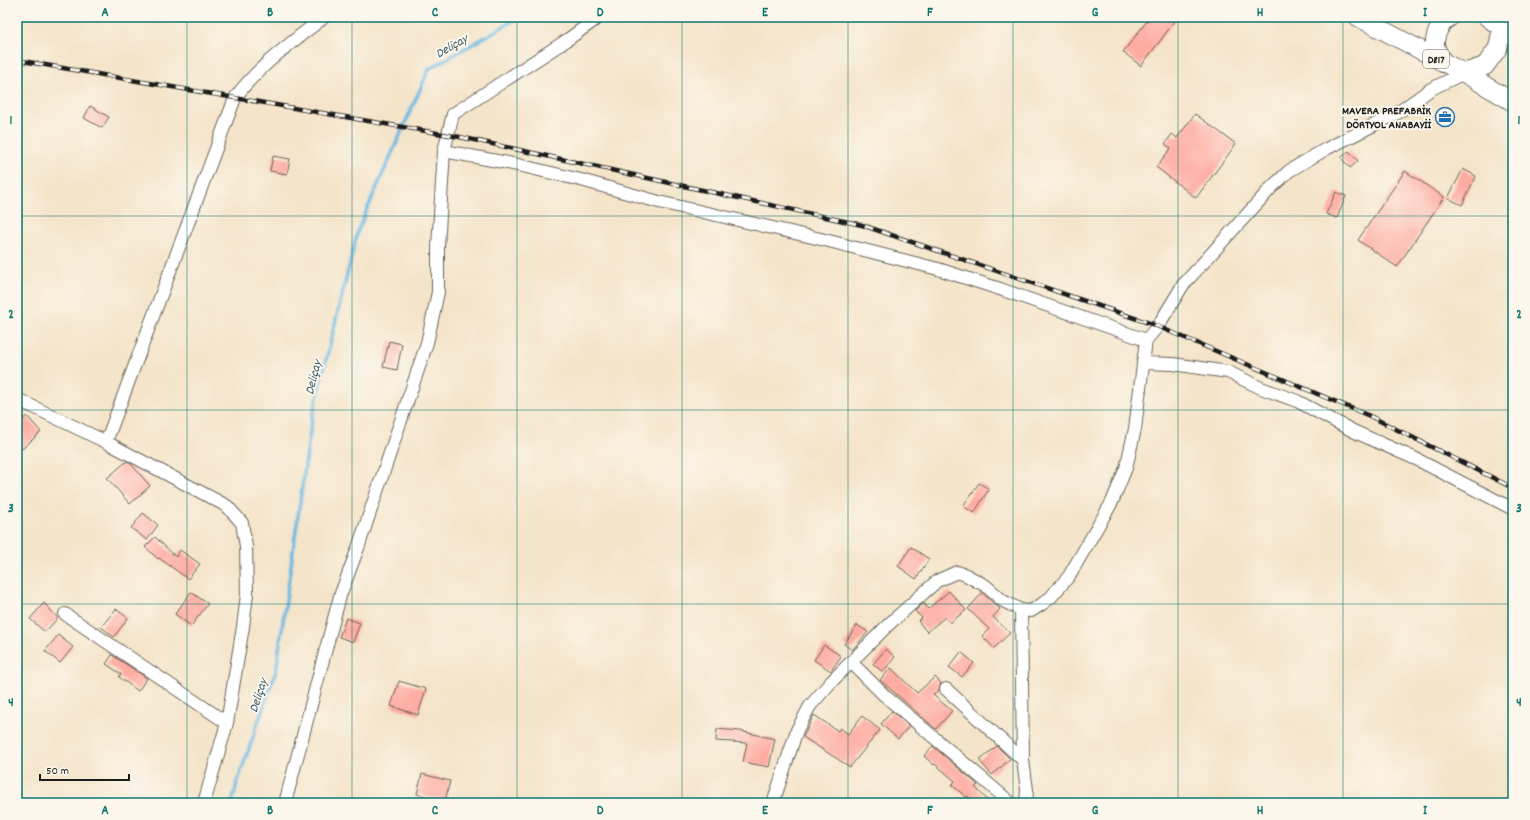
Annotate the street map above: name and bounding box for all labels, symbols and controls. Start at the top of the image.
text: A [101,4,109,23]
text: B [267,4,273,23]
text: C [432,4,439,23]
text: D [597,4,604,23]
text: E [762,4,769,23]
text: F [927,4,933,23]
text: G [1092,4,1099,23]
text: H [1257,4,1264,23]
text: I [1423,4,1428,23]
water label: Deliçay [433,29,473,64]
road number: D817 [1423,50,1449,68]
place label: MAVERA PREFABRİK DÖRTYOL ANABAYİİ [1342,103,1432,134]
office icon: MAVERA PREFABRİK DÖRTYOL ANABAYİİ [1434,106,1456,128]
text: 1 [10,112,13,131]
text: 1 [1518,112,1521,131]
text: 2 [8,306,14,325]
text: 2 [1516,306,1522,325]
water label: Deliçay [301,357,328,397]
text: 3 [8,500,14,519]
text: 3 [1516,500,1522,519]
water label: Deliçay [245,675,274,715]
text: 4 [8,694,14,713]
text: 4 [1516,694,1522,713]
scale bar [40,756,129,782]
text: 50 m [46,763,69,780]
text: A [101,802,109,820]
text: B [267,802,273,820]
text: C [432,802,439,820]
text: D [597,802,604,820]
text: E [762,802,769,820]
text: F [927,802,933,820]
text: G [1092,802,1099,820]
text: H [1257,802,1264,820]
text: I [1423,802,1428,820]

